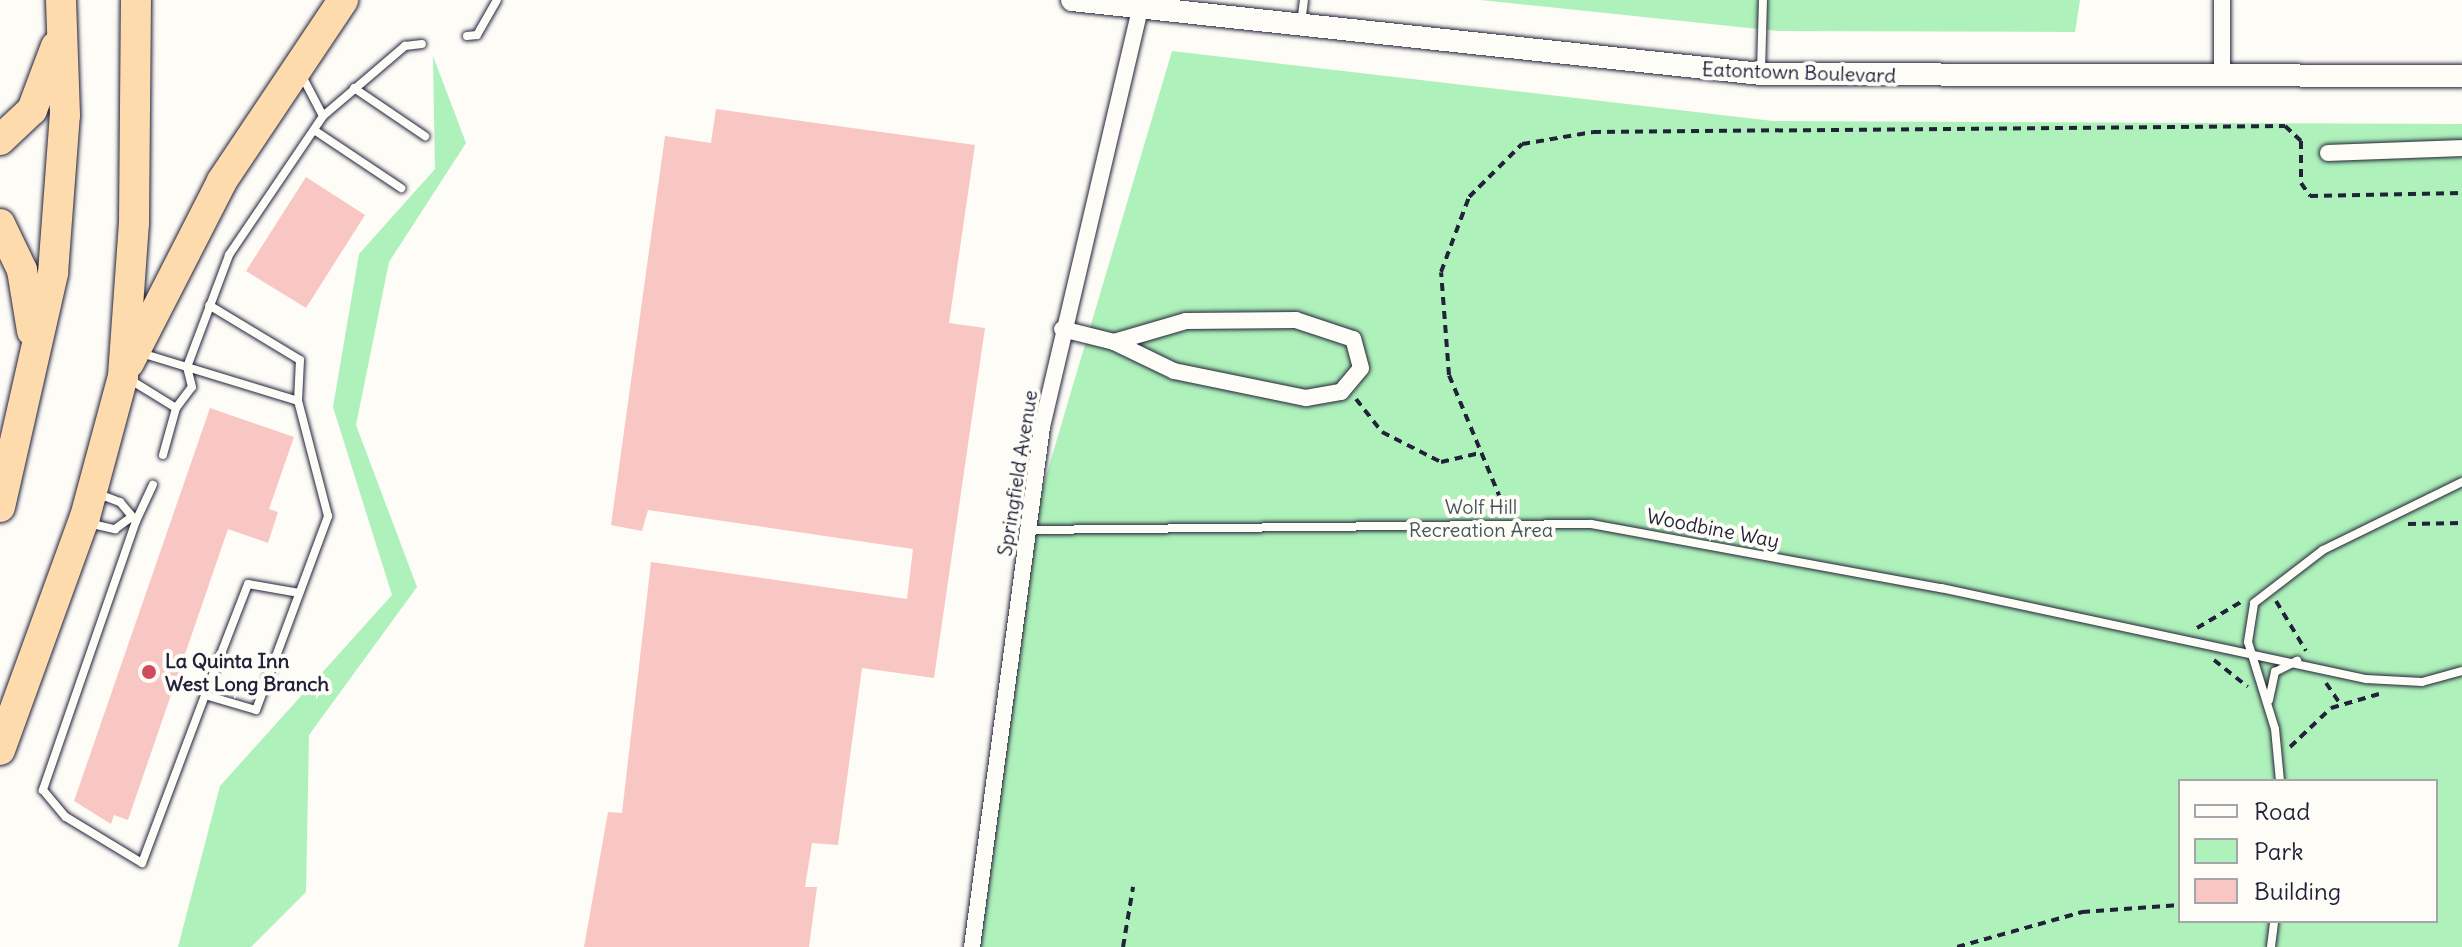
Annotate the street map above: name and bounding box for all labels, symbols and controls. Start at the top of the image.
street label: Eatontown Boulevard [1701,57,1897,87]
street label: Springfield Avenue [992,388,1042,558]
park label: Wolf Hill Recreation Area [1409,495,1553,542]
street label: Woodbine Way [1645,503,1781,553]
place label: La Quinta Inn West Long Branch [165,648,329,695]
marker: La Quinta Inn West Long Branch [140,663,158,681]
legend [2178,779,2438,923]
text: Road [2254,796,2310,826]
text: Park [2254,836,2304,866]
text: Building [2254,876,2341,906]

